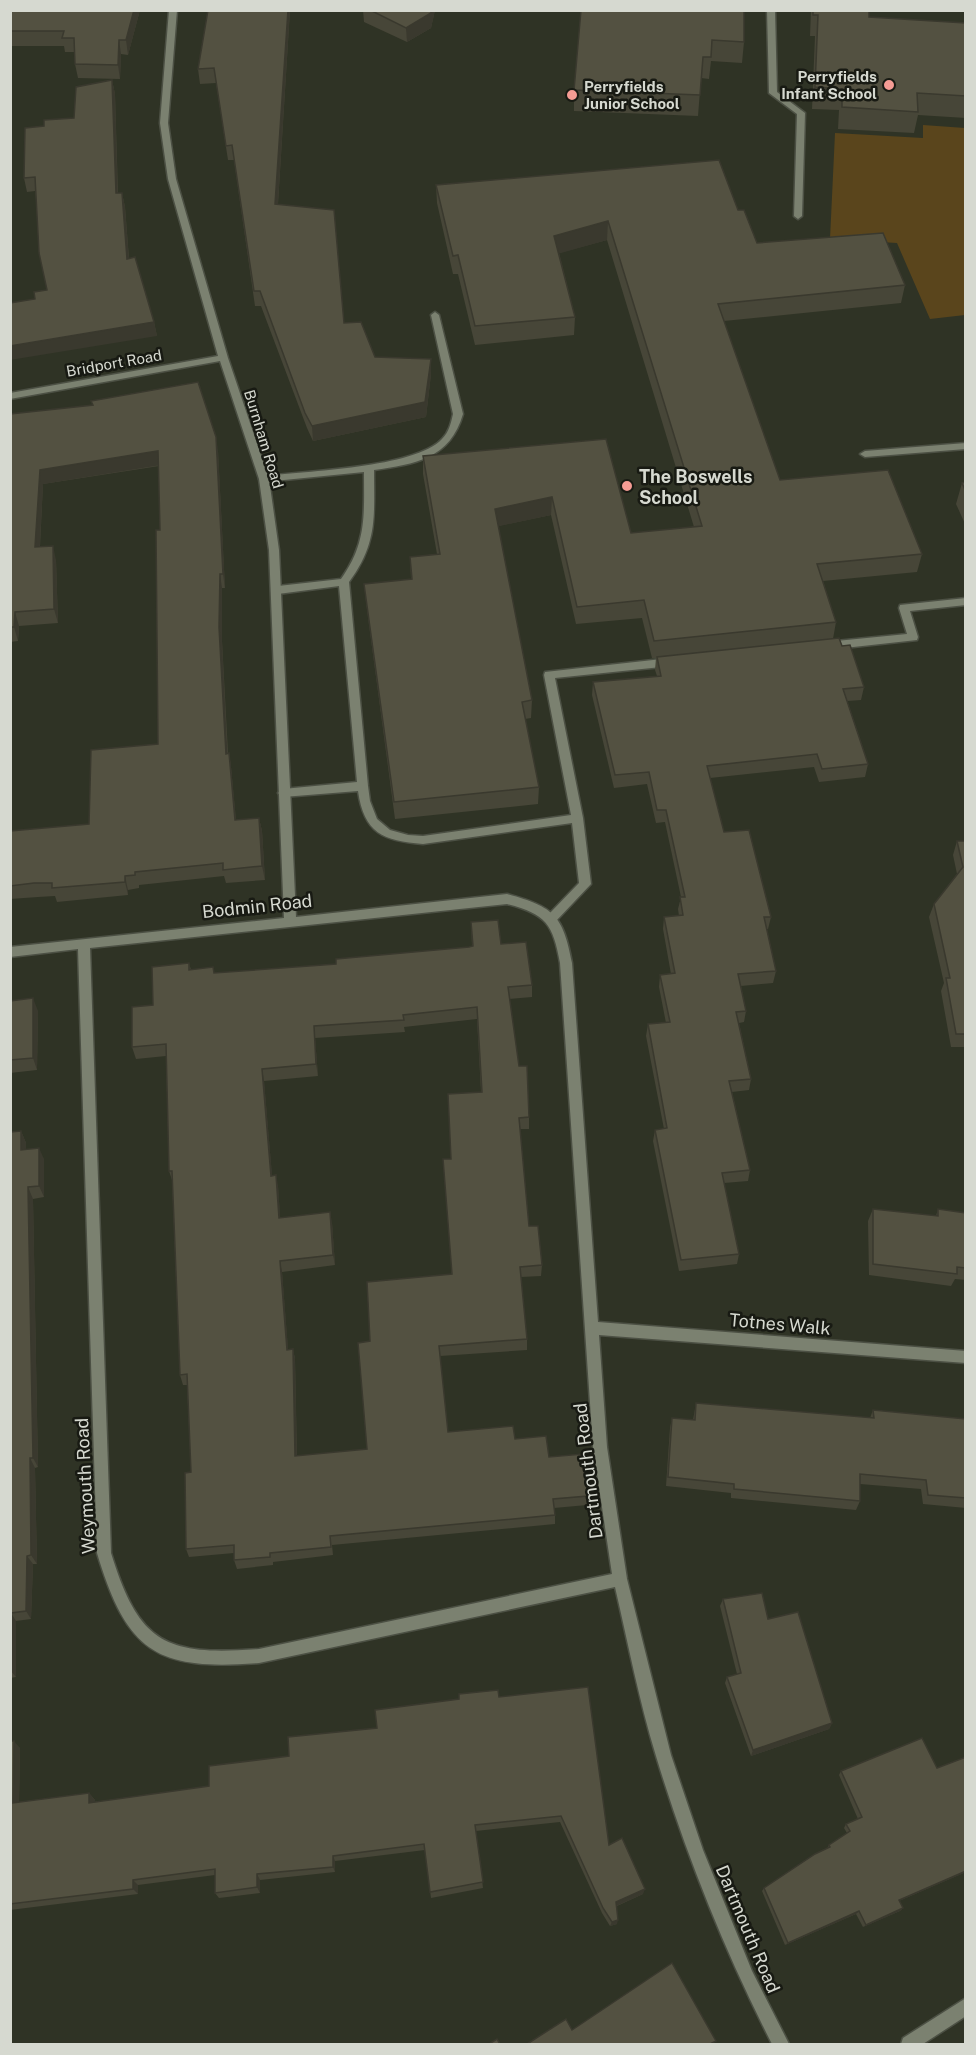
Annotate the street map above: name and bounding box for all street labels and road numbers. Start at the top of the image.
street label: Bridport Road [65,346,163,380]
street label: Burnham Road [241,388,287,490]
street label: Bodmin Road [201,890,313,922]
street label: Totnes Walk [729,1309,831,1339]
street label: Dartmouth Road [569,1402,607,1540]
street label: Weymouth Road [71,1417,99,1555]
street label: Dartmouth Road [712,1862,784,1996]

